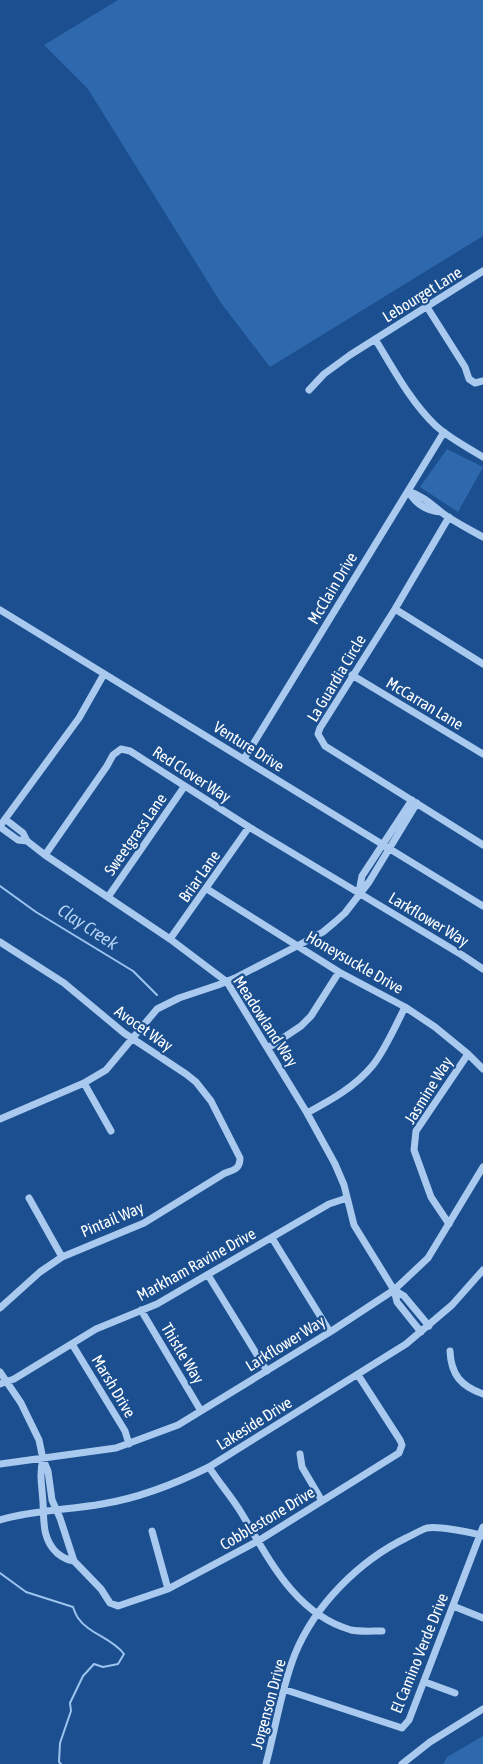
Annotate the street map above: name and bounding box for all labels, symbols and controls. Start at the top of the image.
street label: Lebourget Lane [379,263,465,326]
street label: McClain Drive [304,549,360,627]
street label: La Guardia Circle [303,631,369,725]
street label: McCarran Lane [383,673,467,733]
street label: Venture Drive [210,717,288,775]
street label: Red Clover Way [149,742,235,807]
street label: Sweetgrass Lane [100,790,171,879]
street label: Briar Lane [175,847,223,905]
street label: Larkflower Way [385,888,473,951]
water label: Clay Creek [54,899,123,954]
street label: Honeysuckle Drive [303,927,407,998]
street label: Meadowland Way [229,972,302,1071]
street label: Avocet Way [111,1001,177,1056]
street label: Jasmine Way [400,1053,457,1127]
street label: Pintail Way [78,1198,147,1241]
street label: Markham Ravine Drive [134,1224,258,1304]
street label: Larkflower Way [242,1311,329,1375]
street label: Thistle Way [157,1320,208,1387]
street label: Marsh Drive [88,1352,140,1420]
street label: Lakeside Drive [213,1393,295,1453]
street label: Cobblestone Drive [216,1483,318,1553]
street label: El Camino Verde Drive [387,1590,451,1716]
street label: Jorgenson Drive [247,1657,290,1751]

